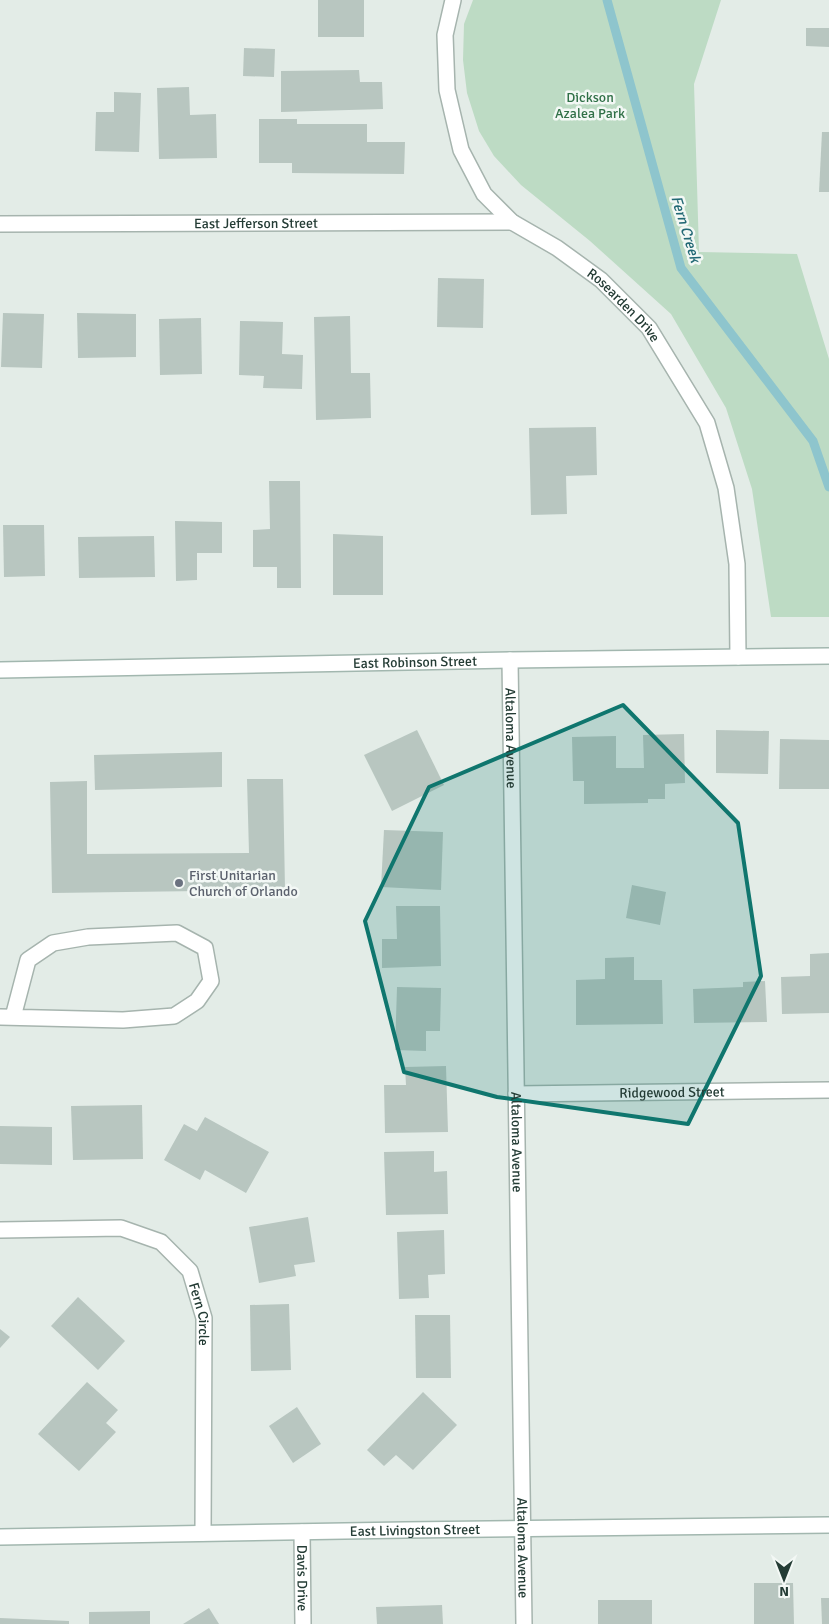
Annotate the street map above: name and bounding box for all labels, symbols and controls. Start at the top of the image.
park label: Dickson Azalea Park [555,89,625,122]
water label: Fern Creek [667,193,705,266]
street label: East Jefferson Street [194,214,318,232]
street label: Rosearden Drive [584,264,664,345]
street label: East Robinson Street [353,652,477,672]
street label: Altaloma Avenue [502,687,520,789]
place label: First Unitarian Church of Orlando [189,867,298,900]
marker: First Unitarian Church of Orlando [173,877,185,889]
street label: Ridgewood Street [619,1083,725,1101]
street label: Altaloma Avenue [508,1091,526,1192]
street label: Fern Circle [185,1280,213,1346]
street label: Altaloma Avenue [514,1497,532,1598]
street label: East Livingston Street [350,1520,480,1539]
street label: Davis Drive [294,1545,311,1611]
north arrow [759,1554,809,1604]
text: N [779,1583,789,1600]

